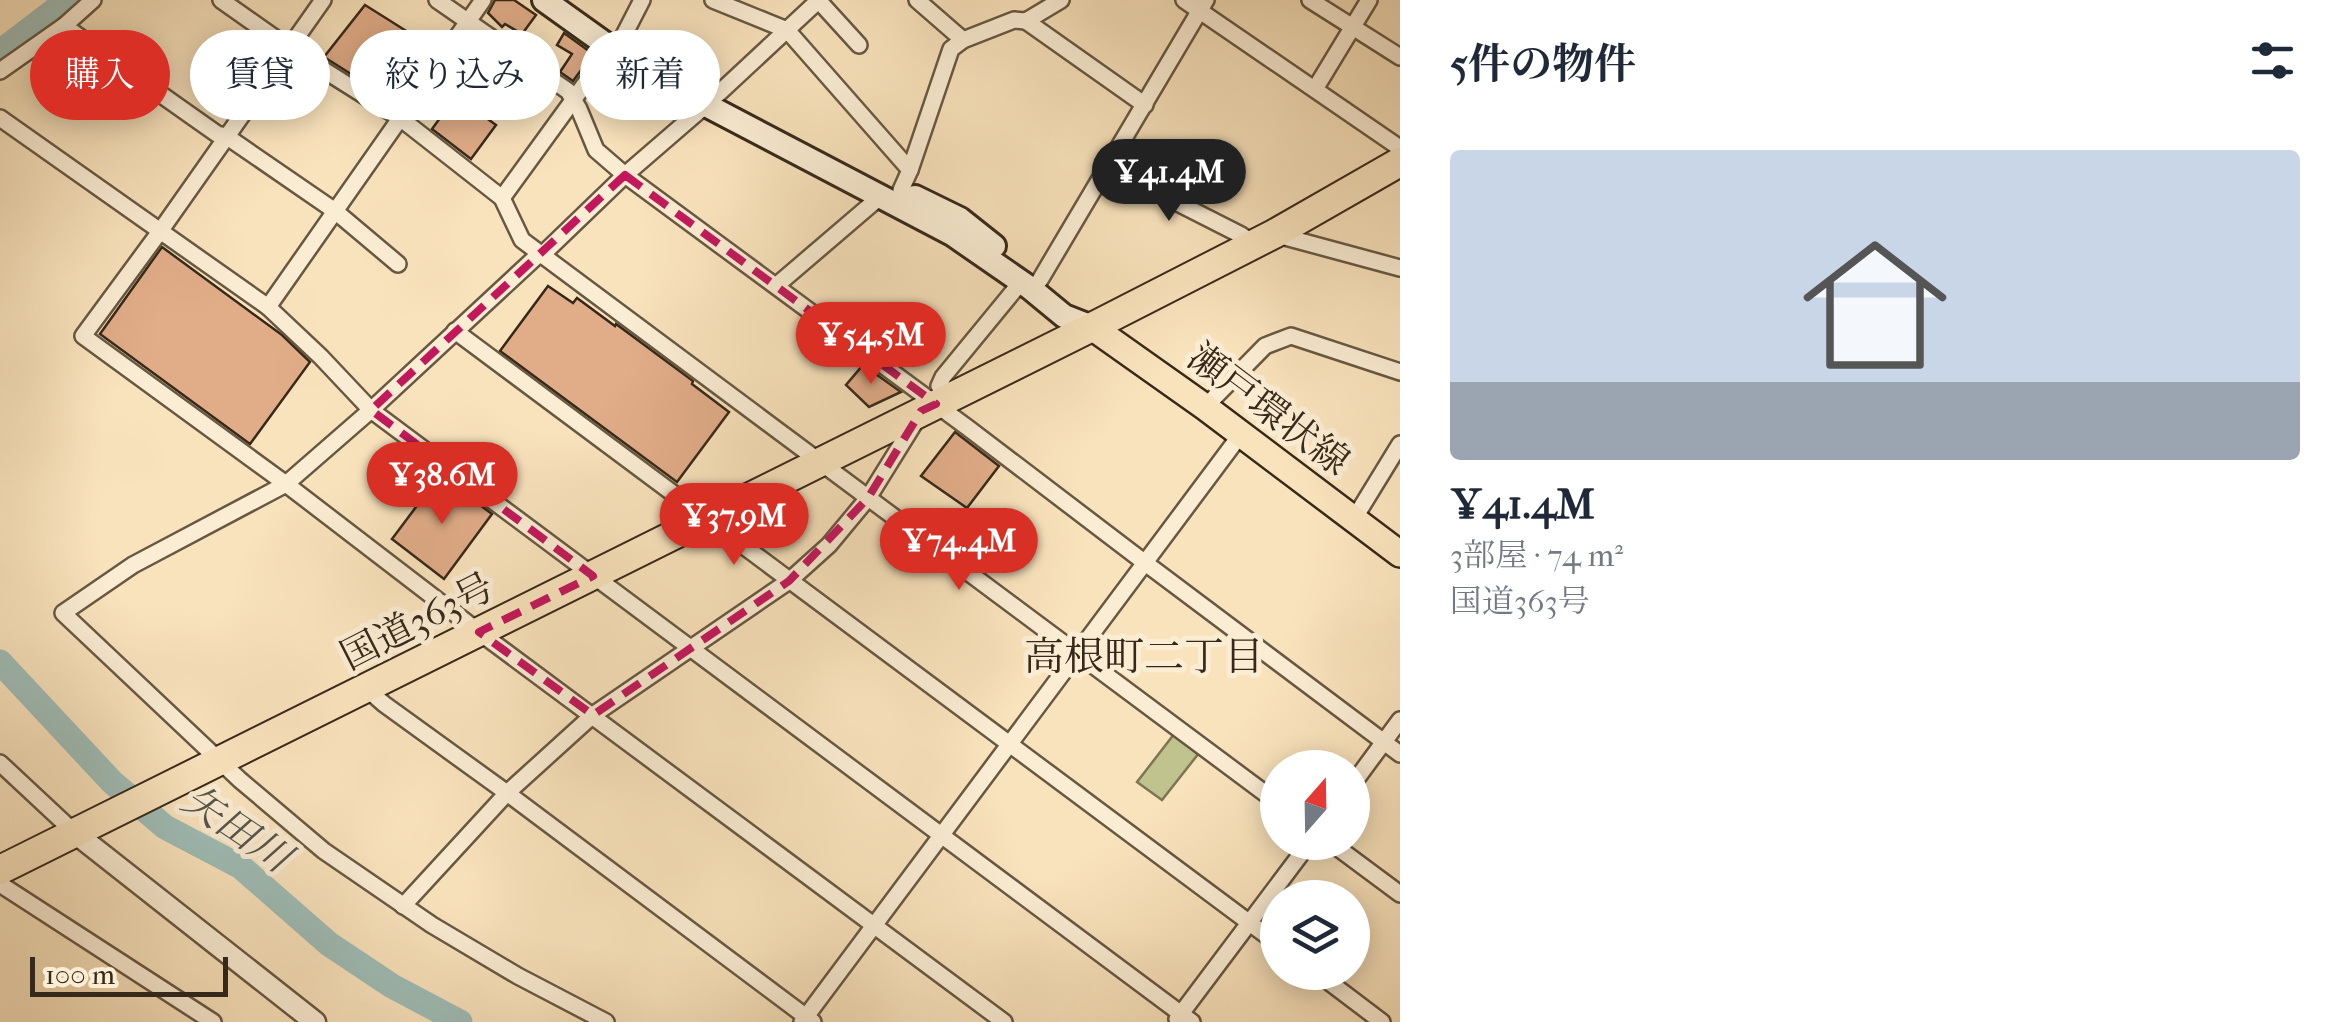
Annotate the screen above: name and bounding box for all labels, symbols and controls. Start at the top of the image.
chip: 購入 [30,30,170,120]
chip: 賃貸 [190,30,330,120]
chip: 絞り込み [350,30,560,120]
chip: 新着 [580,30,720,120]
icon: filters [2245,33,2300,88]
text: 5件の物件 [1450,40,1636,89]
pin: ¥41.4M [1088,139,1250,224]
text: ¥41.4M [1114,153,1224,190]
icon: home [1785,215,1965,395]
pin: ¥54.5M [790,302,952,387]
text: ¥54.5M [818,316,924,353]
street label: 瀬戸環状線 [1179,334,1358,485]
pin: ¥38.6M [361,442,523,527]
text: ¥38.6M [389,456,495,493]
text: ¥41.4M [1450,480,1595,529]
pin: ¥37.9M [653,483,815,568]
text: ¥37.9M [682,497,786,534]
pin: ¥74.4M [878,508,1040,593]
text: ¥74.4M [902,522,1016,559]
text: 3部屋 · 74 m² [1450,537,1623,574]
street label: 国道363号 [333,564,501,679]
text: 国道363号 [1450,583,1590,620]
district label: 高根町二丁目 [1024,634,1264,680]
north arrow [1260,750,1370,860]
map controls [1260,750,1370,990]
water label: 矢田川 [174,776,302,884]
button: layers [1260,880,1370,990]
scale bar [30,952,228,996]
text: 100 m [45,958,115,991]

